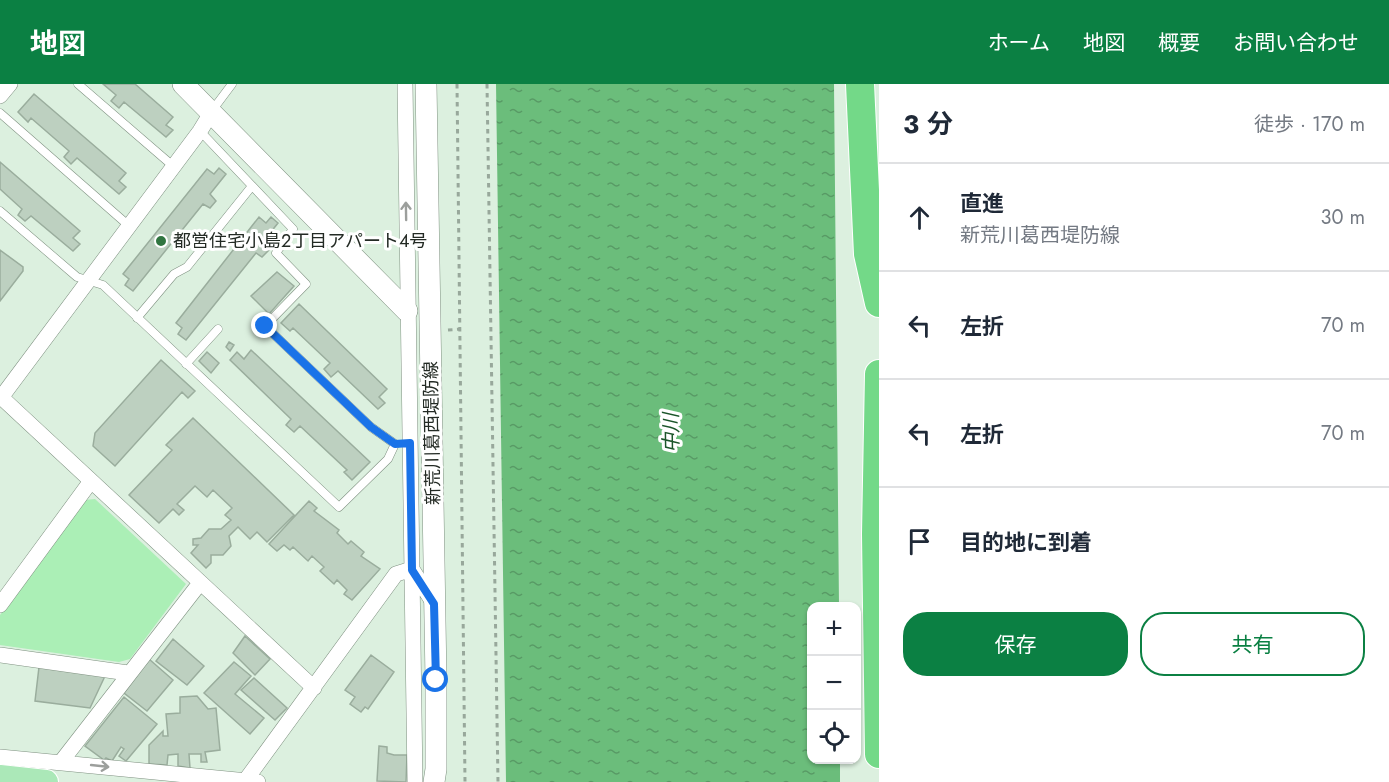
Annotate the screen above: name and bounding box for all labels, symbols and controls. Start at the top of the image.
text: 地図 [30,23,86,64]
text: ホーム [988,28,1050,58]
text: 地図 [1083,28,1125,58]
text: 概要 [1158,28,1200,58]
text: お問い合わせ [1233,28,1359,58]
text: 3 分 [903,105,953,143]
text: 徒歩 · 170 m [1254,110,1365,139]
text: 直進 [960,187,1004,219]
one-way arrow [400,201,412,221]
icon: ahead [903,201,936,234]
text: 30 m [1320,203,1365,232]
text: 新荒川葛西堤防線 [960,221,1120,250]
place label: 都営住宅小島2丁目アパート4号 [173,228,427,254]
marker: 都営住宅小島2丁目アパート4号 [154,234,168,248]
icon: left [903,309,936,342]
text: 左折 [960,310,1004,342]
text: 70 m [1321,311,1365,340]
route end [251,312,277,338]
street label: 新荒川葛西堤防線 [418,361,446,505]
water label: 中川 [657,411,686,453]
icon: left [903,417,936,450]
text: 左折 [960,418,1004,450]
text: 70 m [1321,419,1365,448]
icon: arrive [903,525,936,558]
text: 目的地に到着 [960,526,1092,558]
map controls [807,602,861,764]
button: + [807,602,861,656]
button: 保存 [903,612,1128,676]
button: 共有 [1140,612,1365,676]
button: − [807,656,861,710]
route start [422,666,448,692]
button: locate [807,710,861,764]
one-way arrow [90,761,110,772]

